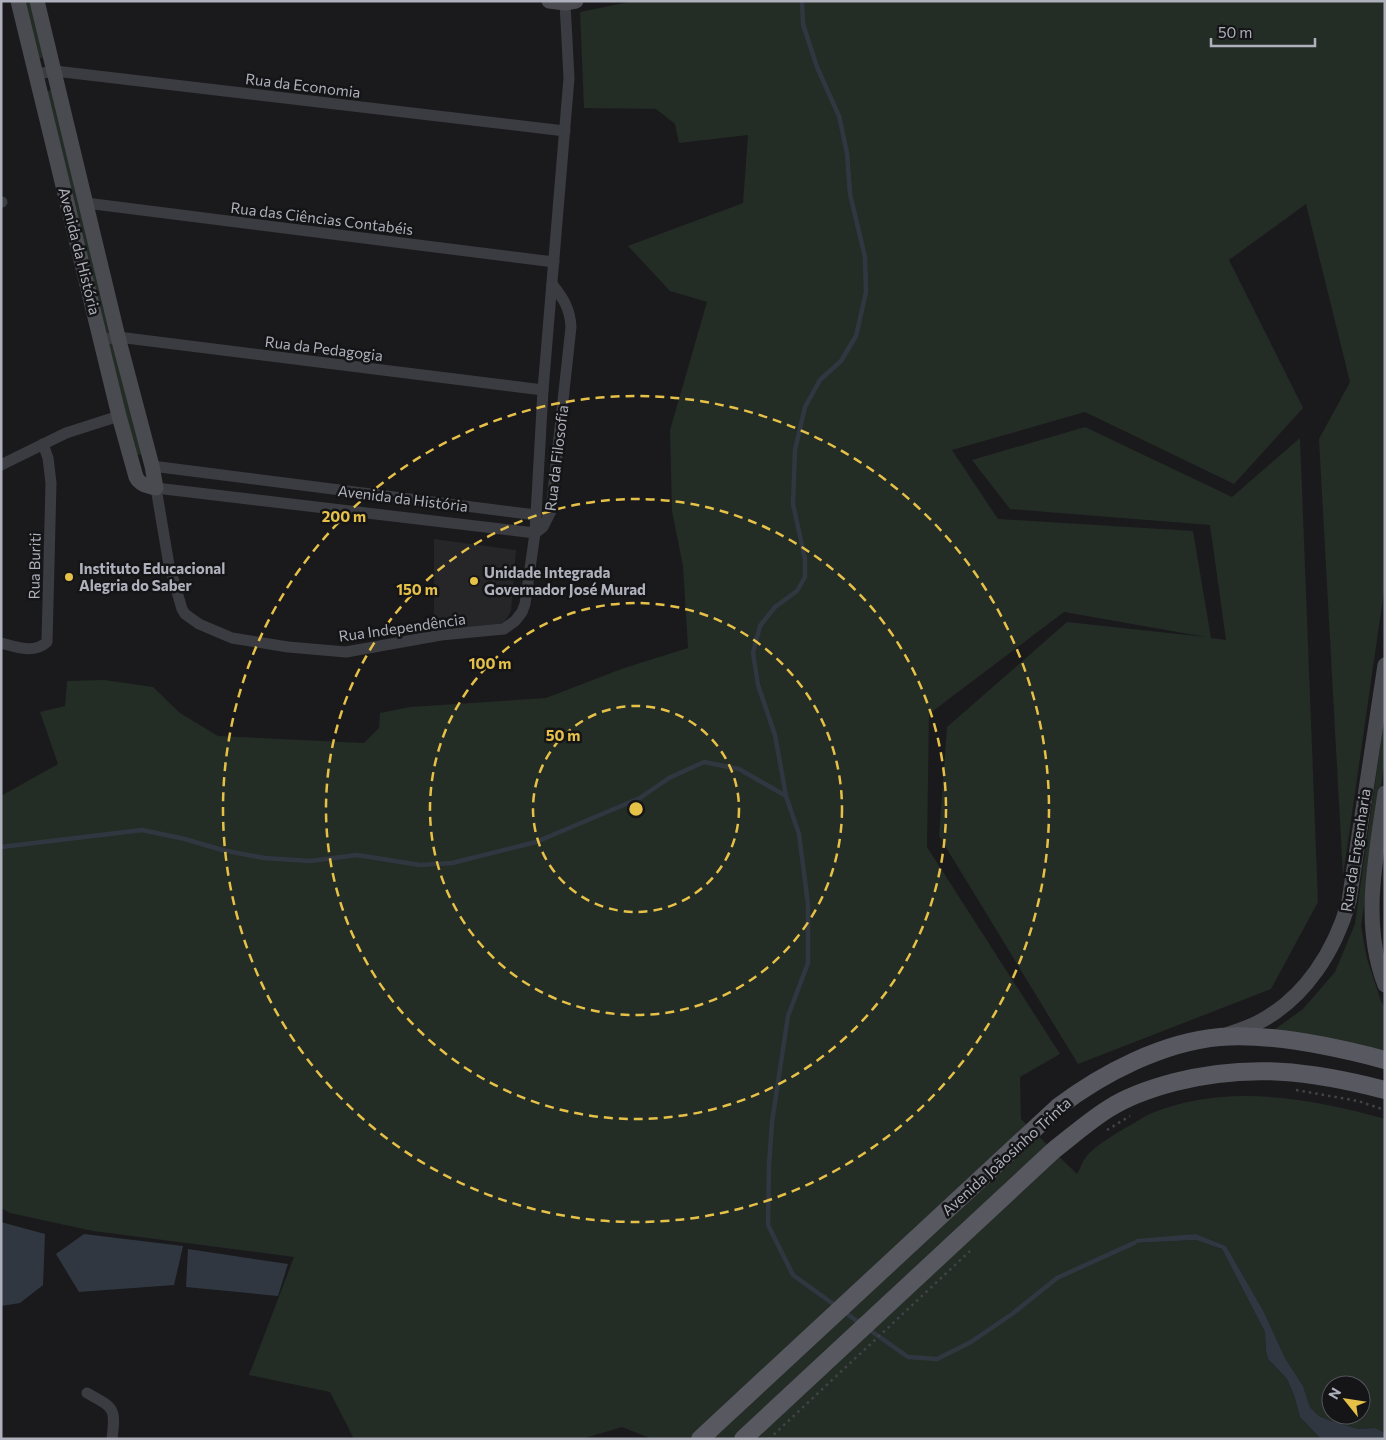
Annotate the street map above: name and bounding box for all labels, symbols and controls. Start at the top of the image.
scale bar [1211,15,1315,47]
text: 50 m [1218,23,1252,41]
street label: Rua da Economia [244,69,362,101]
street label: Avenida da História [55,185,105,317]
street label: Rua das Ciências Contabéis [230,198,415,238]
street label: Rua da Pedagogia [264,332,384,364]
street label: Rua da Filosofia [541,404,571,512]
street label: Avenida da História [337,481,469,515]
text: 200 m [322,507,366,525]
street label: Rua Buriti [24,532,44,600]
place label: Instituto Educacional Alegria do Saber [79,559,225,594]
place label: Unidade Integrada Governador José Murad [484,563,646,598]
marker: Instituto Educacional Alegria do Saber [63,571,75,583]
marker: Unidade Integrada Governador José Murad [468,575,480,587]
text: 150 m [396,580,438,598]
street label: Rua Independência [337,609,467,645]
text: 100 m [469,654,511,672]
text: 50 m [546,726,580,744]
street label: Rua da Engenharia [1336,787,1374,913]
centre of rings [627,800,645,818]
street label: Avenida Joãosinho Trinta [938,1093,1074,1219]
north arrow [1321,1375,1371,1425]
text: N [1324,1384,1344,1402]

